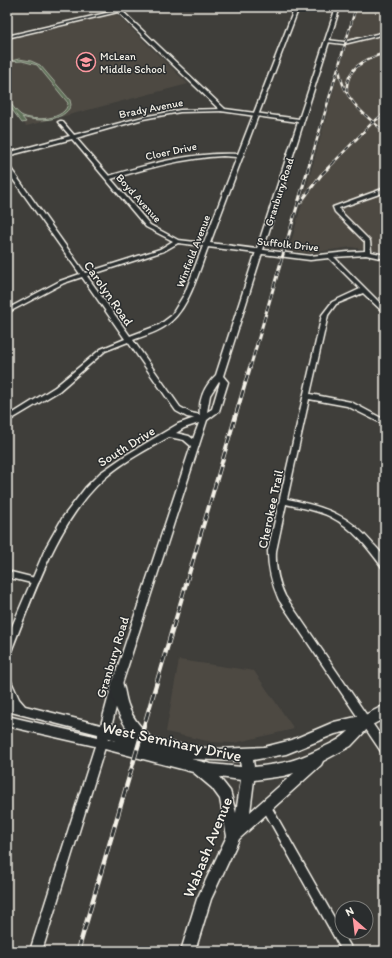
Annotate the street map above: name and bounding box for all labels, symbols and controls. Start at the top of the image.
place label: McLean Middle School [100,50,166,76]
school or university icon: McLean Middle School [75,51,97,73]
street label: Brady Avenue [118,96,184,121]
street label: Cloer Drive [144,140,198,163]
street label: Granbury Road [262,156,297,228]
street label: Boyd Avenue [113,171,164,225]
street label: Winfield Avenue [174,213,213,289]
street label: Suffolk Drive [257,235,319,254]
street label: Carolyn Road [81,258,136,328]
street label: South Drive [95,423,158,470]
street label: Cherokee Trail [255,468,286,550]
street label: Granbury Road [93,615,132,700]
street label: West Seminary Drive [100,717,244,766]
street label: Wabash Avenue [179,794,236,900]
north arrow [334,900,374,940]
text: N [343,904,356,919]

